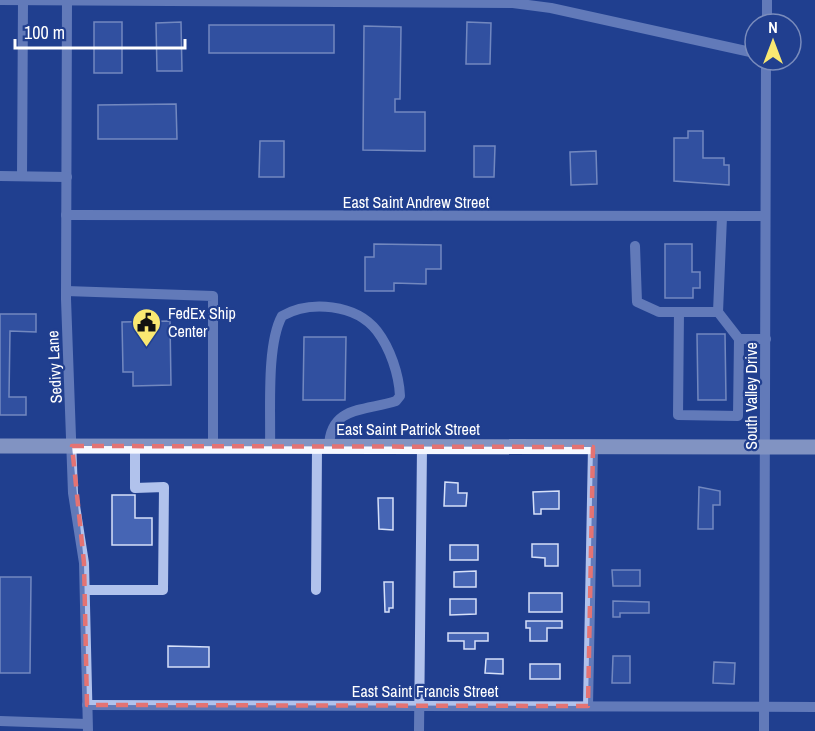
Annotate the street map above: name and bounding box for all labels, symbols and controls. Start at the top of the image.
scale bar [15,12,184,50]
north arrow [743,12,803,72]
text: N [768,16,778,38]
text: 100 m [24,20,65,45]
street label: East Saint Andrew Street [343,191,490,213]
place label: FedEx Ship Center [168,302,236,342]
public building icon: FedEx Ship Center [131,306,163,348]
street label: Sedivy Lane [41,330,67,404]
street label: South Valley Drive [740,342,762,450]
street label: East Saint Patrick Street [336,418,480,440]
street label: East Saint Francis Street [352,680,499,702]

